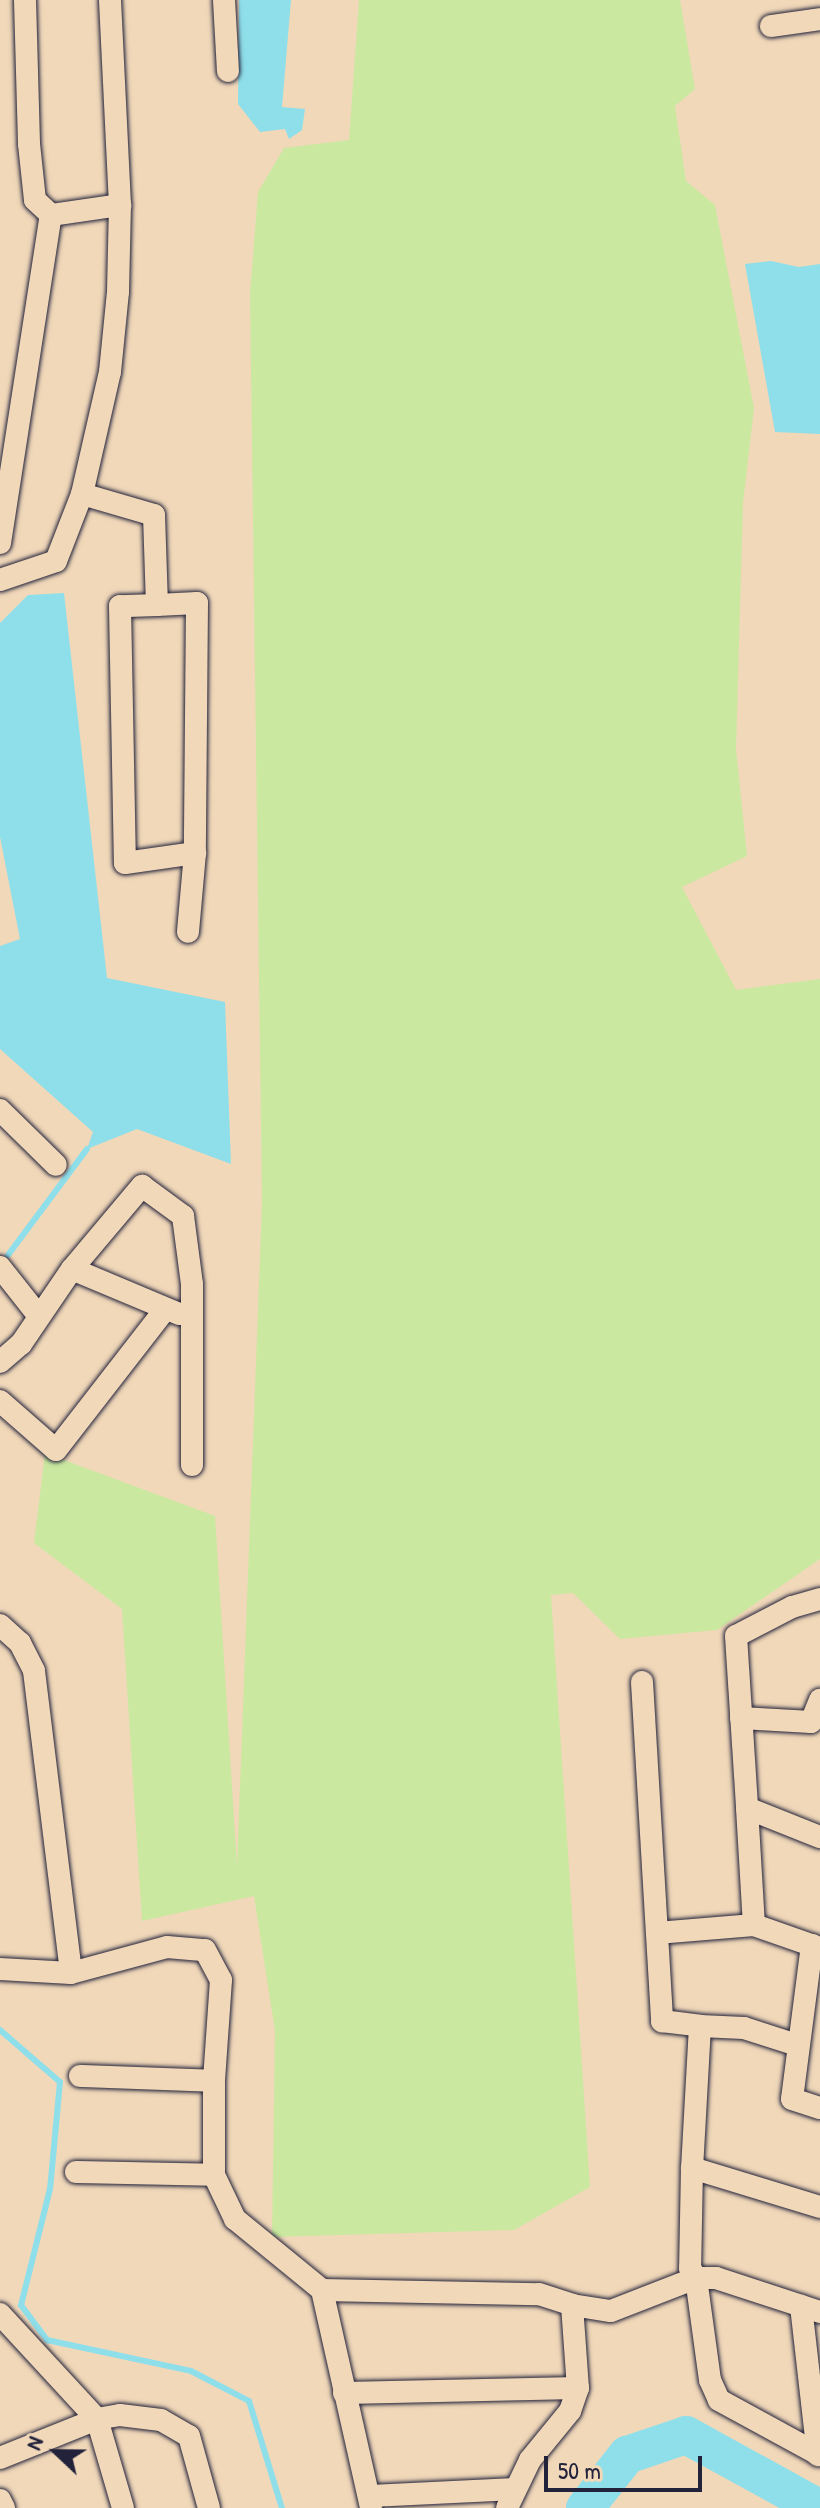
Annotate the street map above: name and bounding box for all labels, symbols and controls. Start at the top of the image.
north arrow [16,2412,96,2492]
text: N [18,2432,50,2454]
scale bar [548,2440,706,2490]
text: 50 m [558,2454,601,2486]

